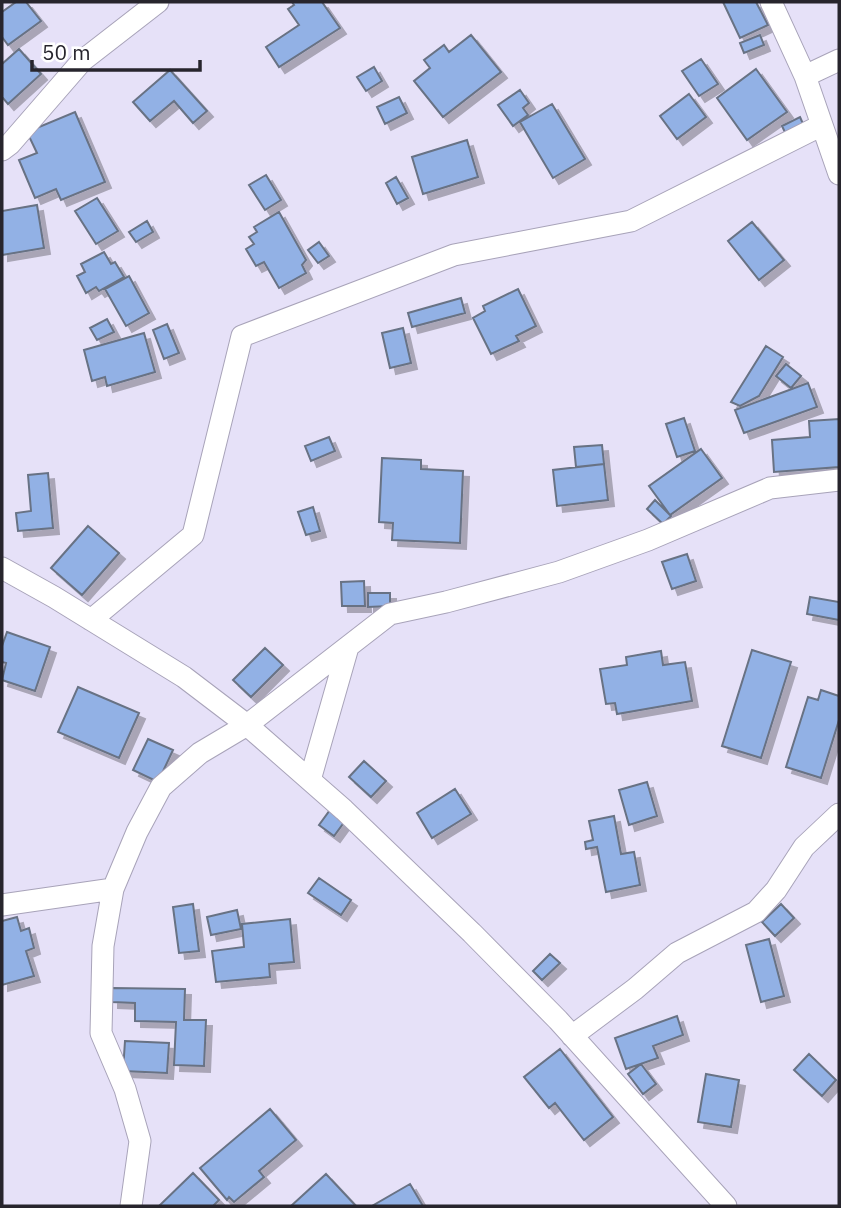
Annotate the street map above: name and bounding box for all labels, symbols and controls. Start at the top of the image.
scale bar [32,28,200,72]
text: 50 m [42,38,91,66]

